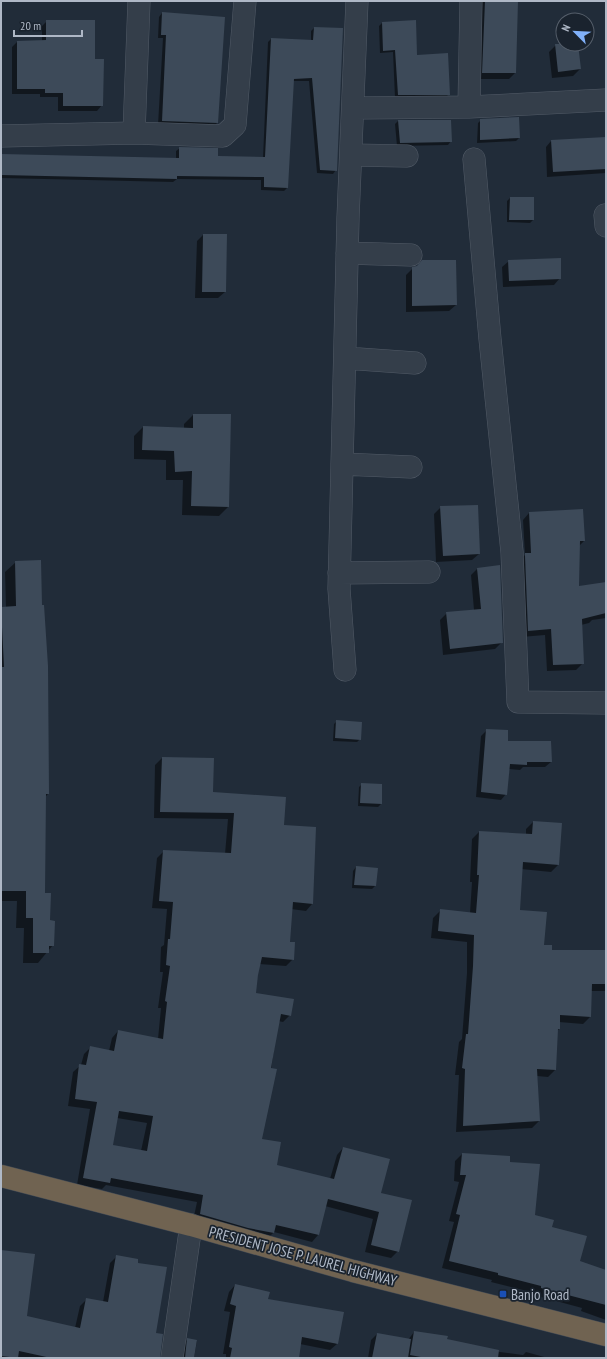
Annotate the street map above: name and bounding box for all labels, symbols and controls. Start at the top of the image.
scale bar [14,12,82,38]
north arrow [555,12,595,52]
text: 20 m [20,18,41,33]
text: N [558,22,573,33]
street label: PRESIDENT JOSE P. LAUREL HIGHWAY [207,1222,399,1290]
place label: Banjo Road [511,1285,569,1304]
marker: Banjo Road [498,1289,508,1299]

